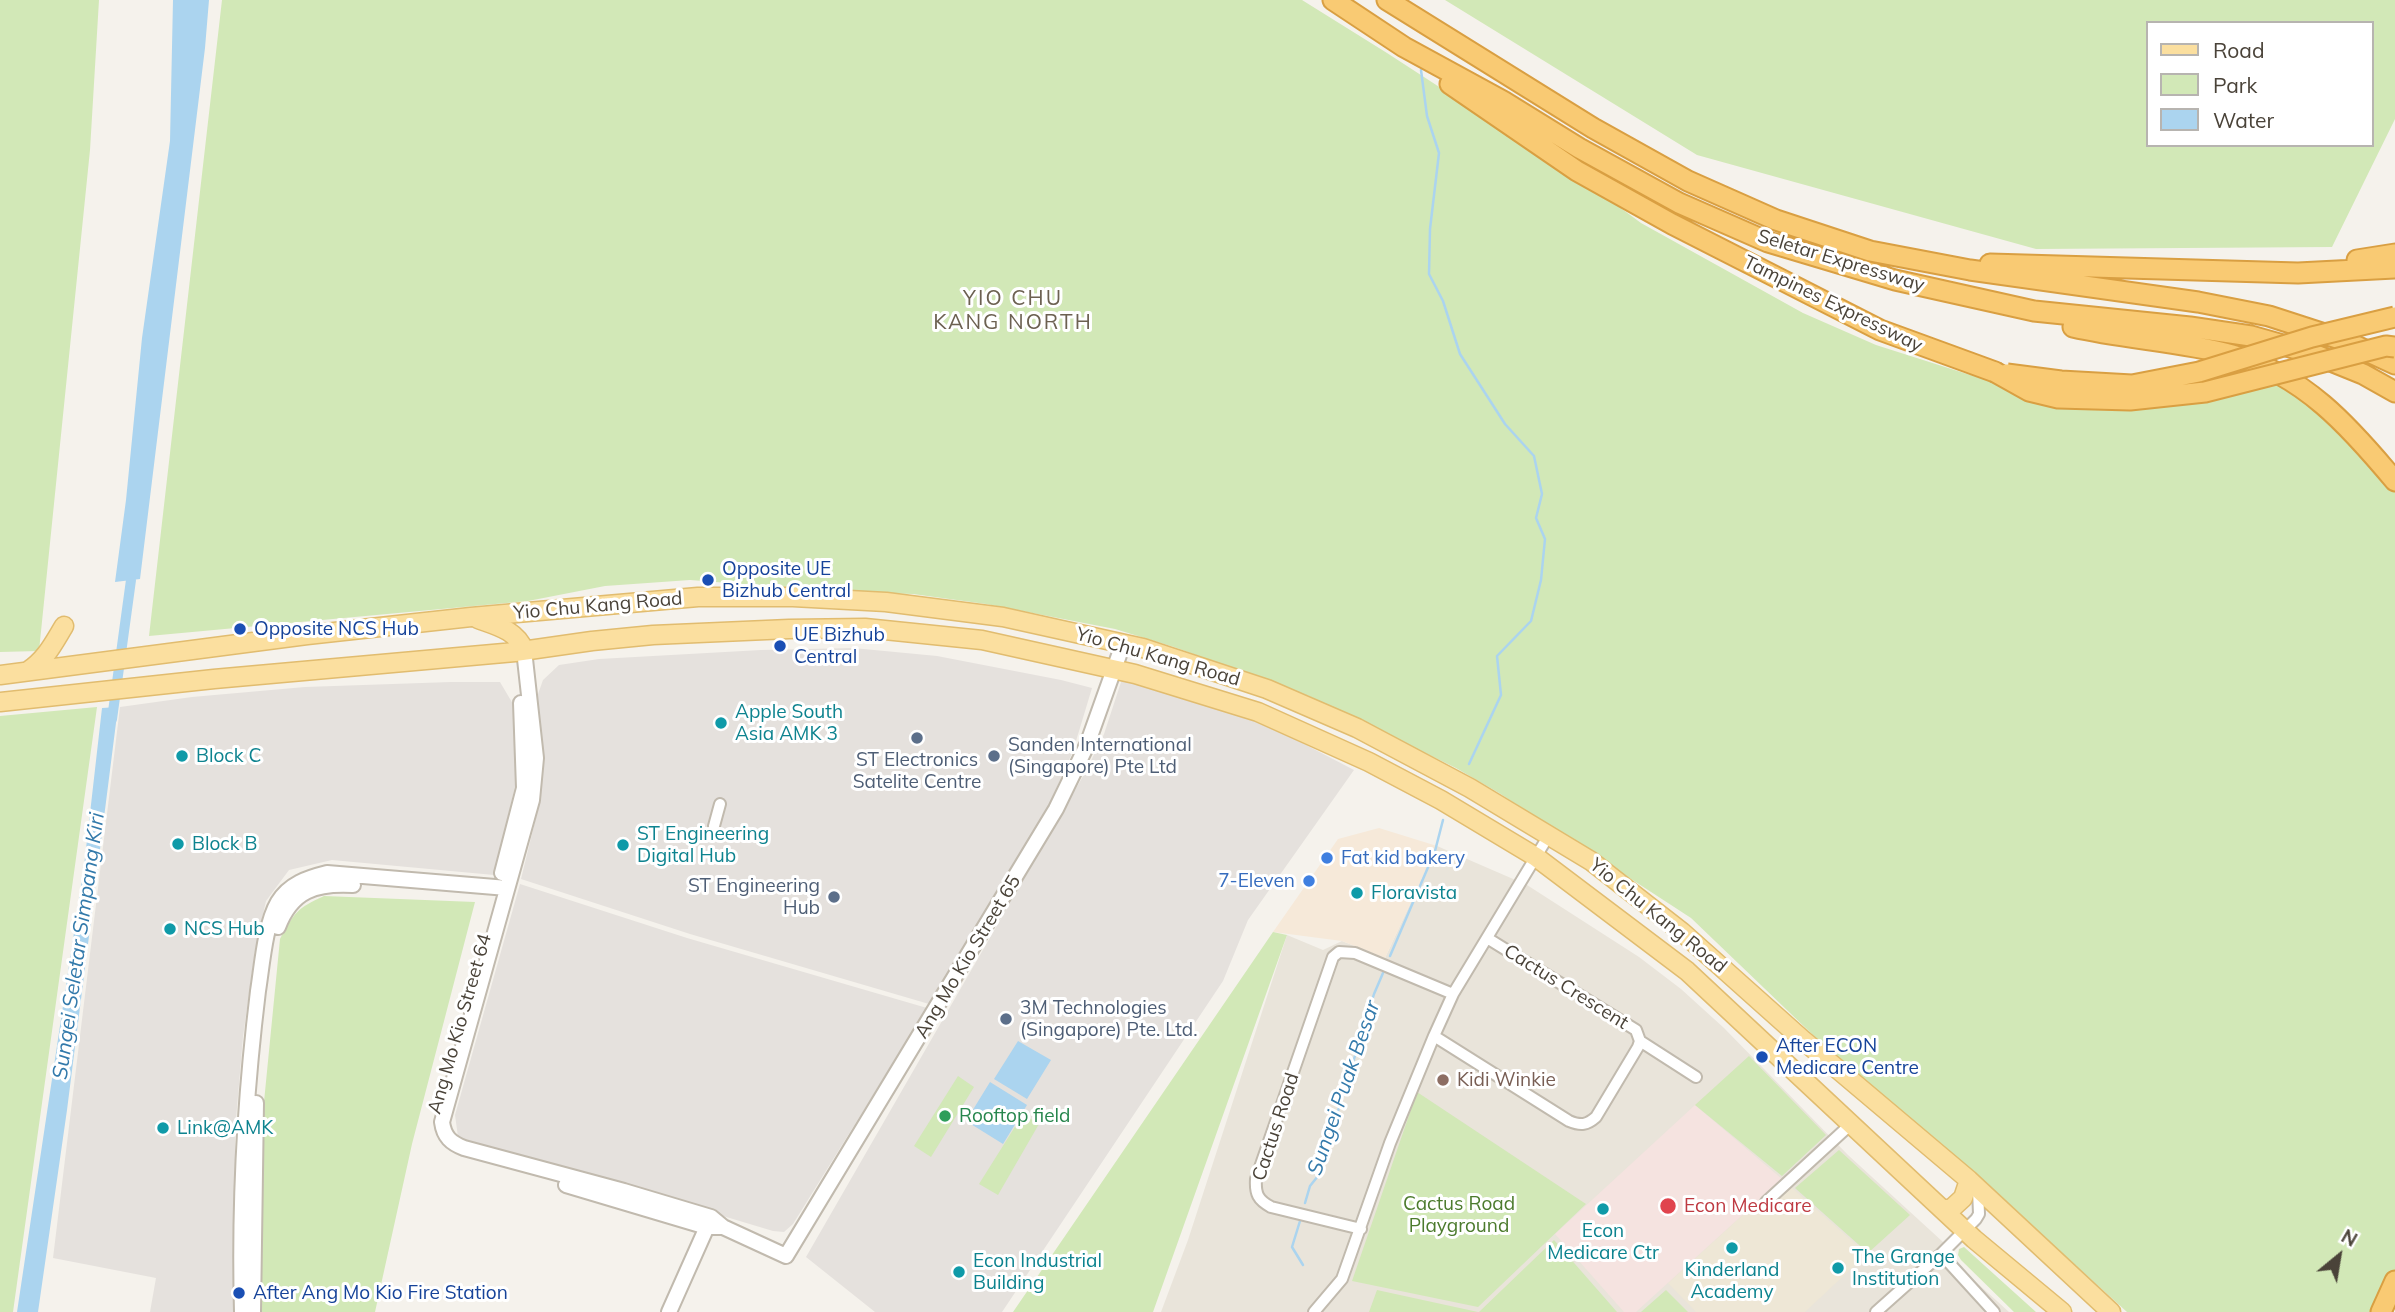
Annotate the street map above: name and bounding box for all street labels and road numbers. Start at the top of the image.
street label: Seletar Expressway [1755,225,1927,297]
street label: Tampines Expressway [1740,251,1926,357]
street label: Yio Chu Kang Road [513,587,683,625]
street label: Yio Chu Kang Road [1073,623,1243,691]
street label: Yio Chu Kang Road [1585,854,1731,978]
street label: Ang Mo Kio Street 65 [910,871,1026,1043]
street label: Ang Mo Kio Street 64 [423,931,497,1117]
street label: Cactus Crescent [1500,940,1632,1034]
street label: Cactus Road [1248,1070,1304,1184]

